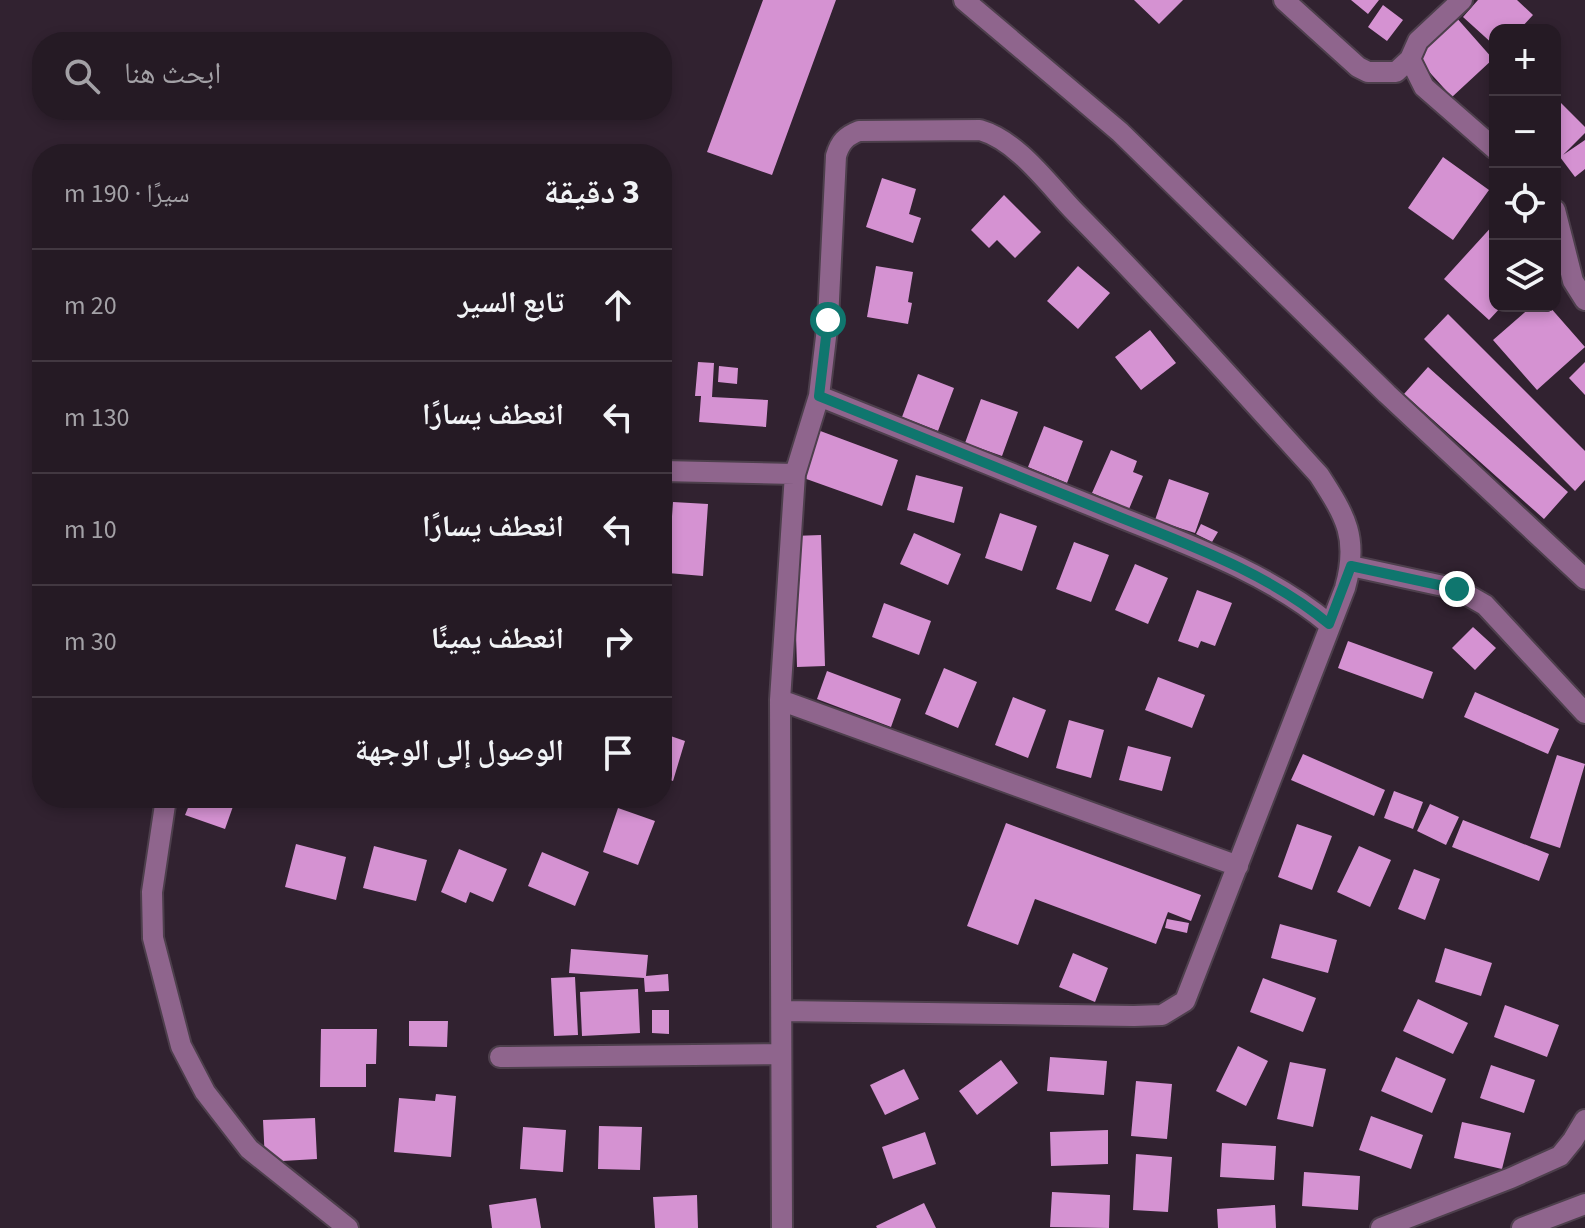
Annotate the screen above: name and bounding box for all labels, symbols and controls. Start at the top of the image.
map controls [1489,24,1561,312]
button: + [1489,24,1561,96]
search box [32,32,672,120]
text: ابحث هنا [124,52,221,95]
icon: search [60,54,104,98]
button: − [1489,96,1561,168]
text: 3 دقيقة [544,168,640,217]
button: locate [1489,168,1561,240]
text: سيرًا · 190 m [64,175,190,212]
button: layers [1489,240,1561,312]
text: تابع السير [458,281,564,324]
icon: ahead [596,283,640,327]
text: 20 m [64,287,117,324]
route start [810,302,846,338]
text: انعطف يسارًا [422,393,564,436]
icon: left [596,395,640,439]
text: 130 m [64,399,130,436]
text: انعطف يسارًا [422,505,564,548]
icon: left [596,507,640,551]
text: 10 m [64,511,117,548]
route end [1439,571,1475,607]
text: انعطف يمينًا [431,617,564,660]
icon: right [596,619,640,663]
text: 30 m [64,623,117,660]
text: الوصول إلى الوجهة [355,729,564,772]
icon: arrive [596,731,640,775]

